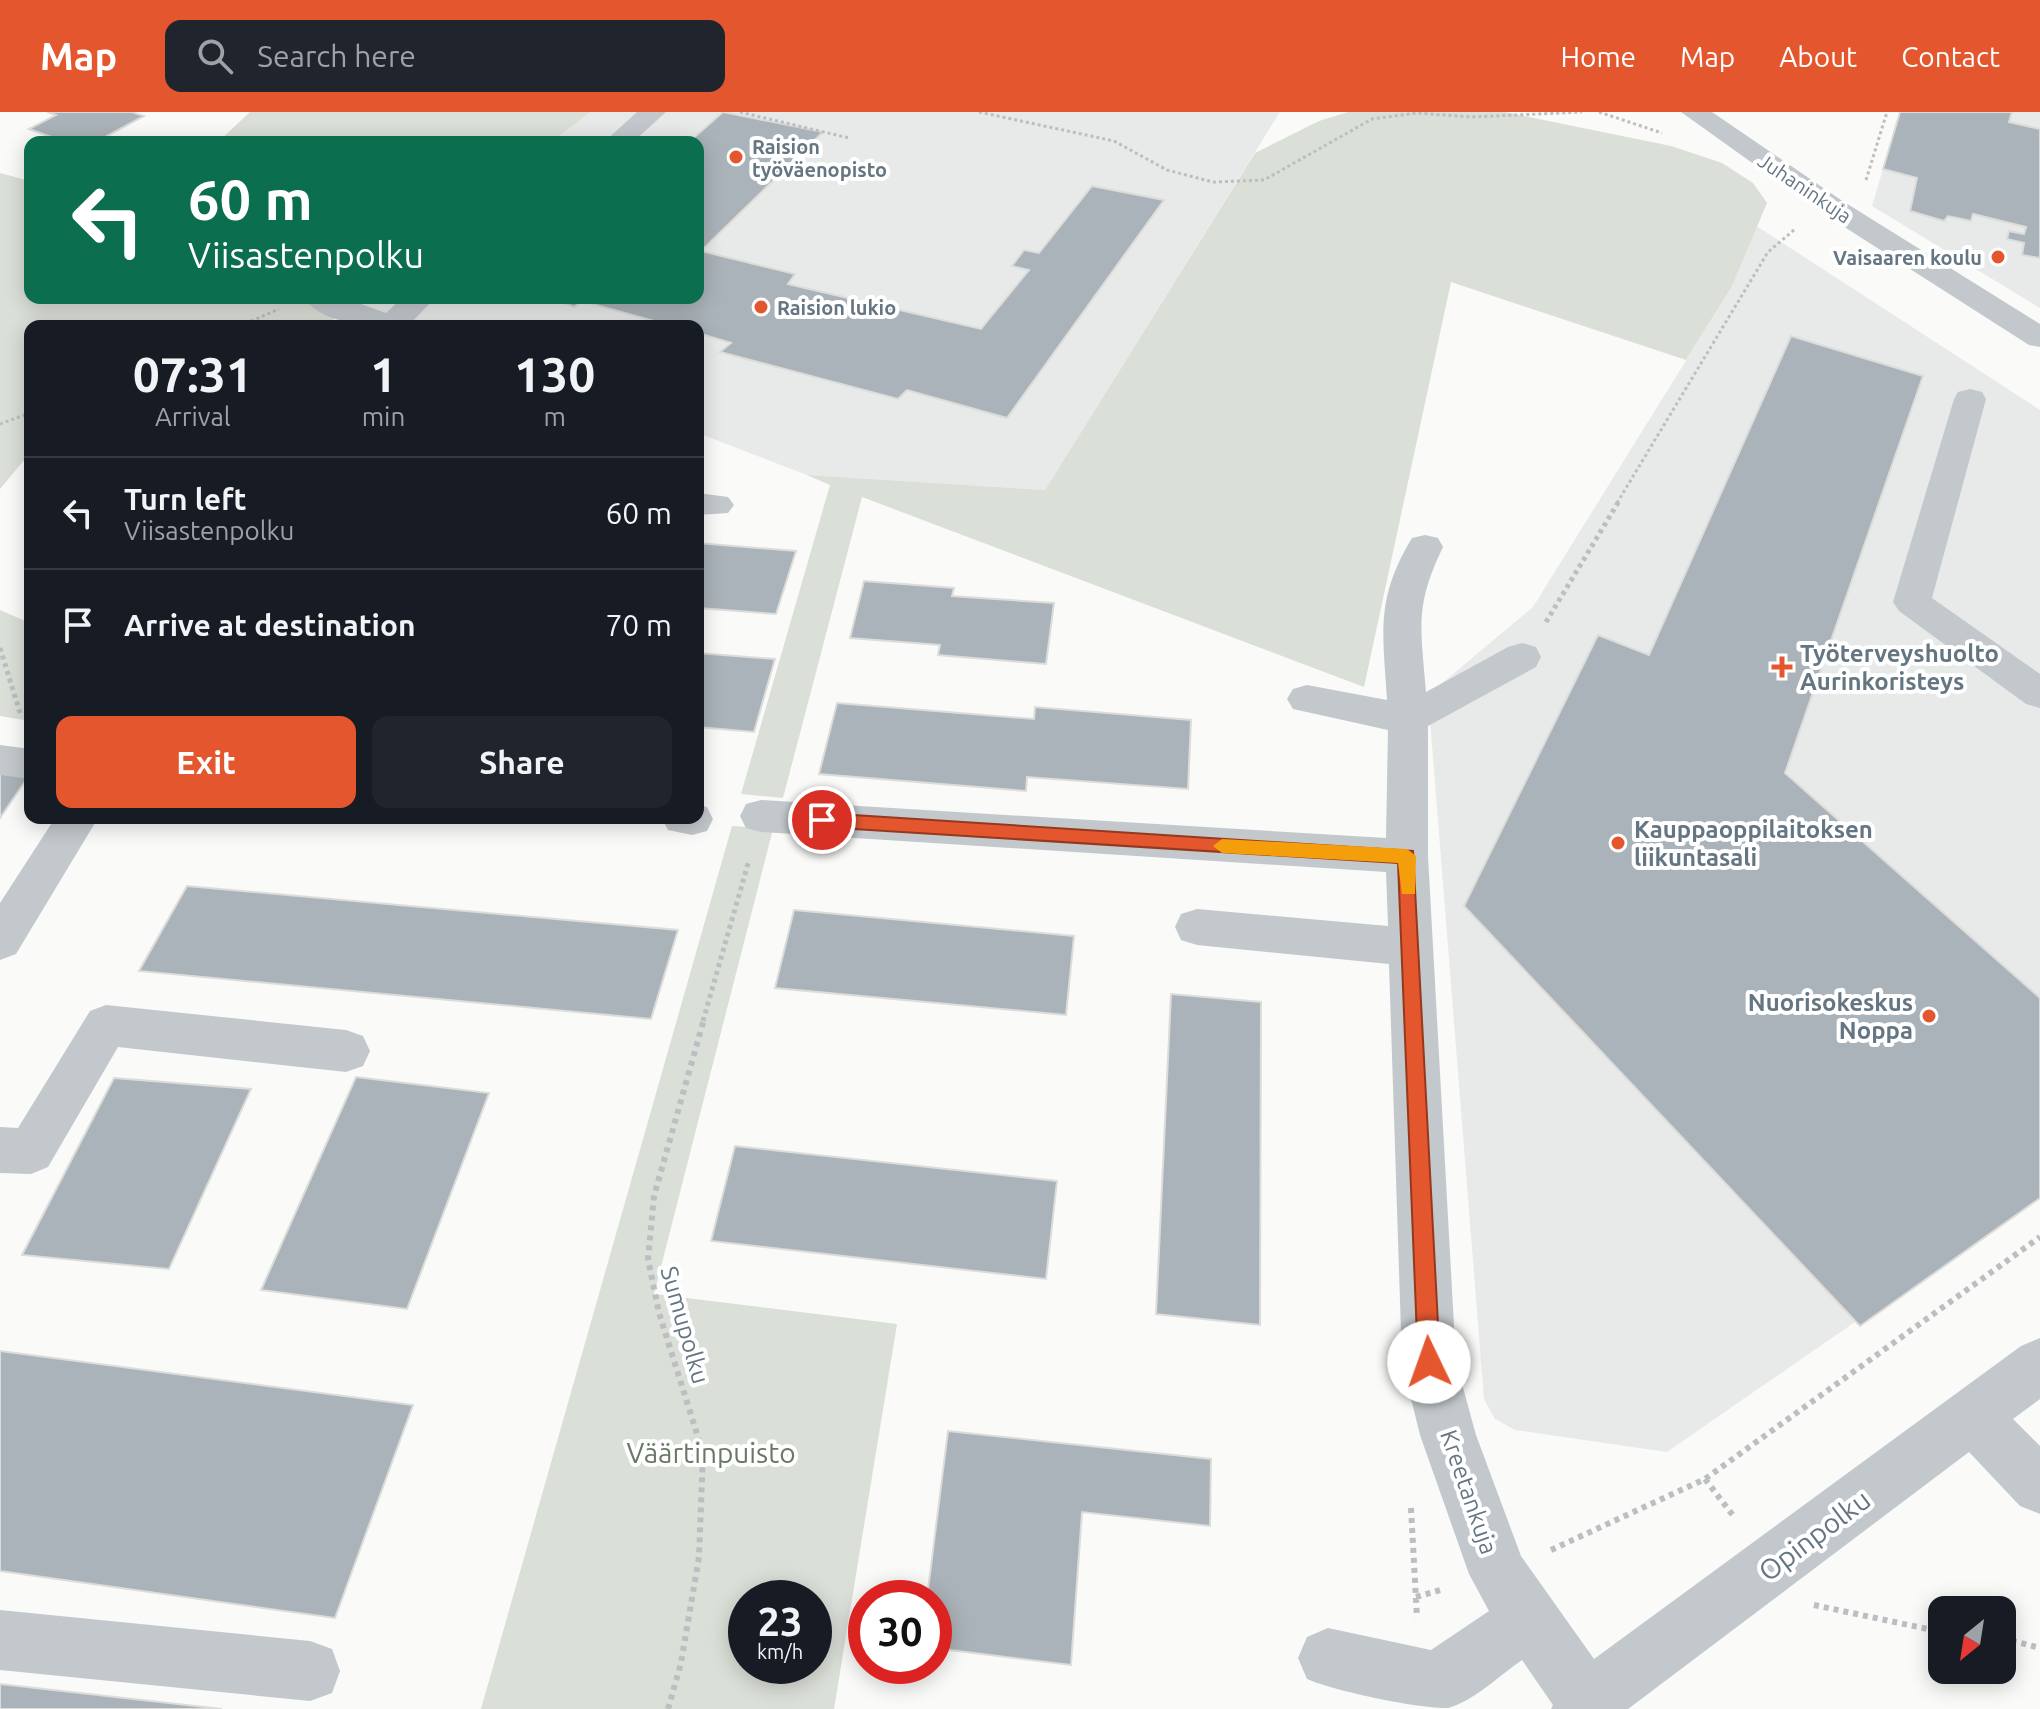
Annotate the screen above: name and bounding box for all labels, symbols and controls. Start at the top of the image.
search box [165,20,725,92]
icon: search [193,34,237,78]
text: Map [40,35,117,77]
text: Search here [257,39,416,73]
text: Home [1561,41,1636,72]
text: Map [1680,41,1735,72]
text: About [1779,41,1857,72]
text: Contact [1901,41,2000,72]
place label: Raision työväenopisto [752,135,887,181]
marker: Raision työväenopisto [727,148,745,166]
street label: Juhaninkuja [1754,148,1856,228]
icon: left [56,168,160,272]
text: 60 m [188,168,313,231]
text: Viisastenpolku [188,234,424,275]
place label: Vaisaaren koulu [1833,246,1982,269]
marker: Vaisaaren koulu [1989,248,2007,266]
place label: Raision lukio [777,296,896,319]
marker: Raision lukio [752,298,770,316]
text: 07:31 [133,347,253,401]
text: 1 [370,347,397,401]
text: 130 [514,347,595,401]
text: Arrival [155,402,231,431]
text: min [362,402,405,431]
text: m [543,402,566,431]
text: Turn left [124,482,246,516]
icon: left [56,491,100,535]
text: 60 m [605,496,672,530]
text: Viisastenpolku [124,516,294,545]
icon: arrive [56,603,100,647]
text: Arrive at destination [124,608,416,642]
text: 70 m [605,608,672,642]
place label: Työterveyshuolto Aurinkoristeys [1800,640,1999,695]
marker: Työterveyshuolto Aurinkoristeys [1771,656,1793,678]
button: Exit [56,716,356,808]
button: Share [372,716,672,808]
pin [788,786,856,854]
icon: arrive [800,798,844,842]
place label: Kauppaoppilaitoksen liikuntasali [1634,816,1873,871]
marker: Kauppaoppilaitoksen liikuntasali [1609,834,1627,852]
place label: Nuorisokeskus Noppa [1748,989,1913,1044]
marker: Nuorisokeskus Noppa [1920,1007,1938,1025]
street label: Sumupolku [655,1263,715,1387]
position arrow [1387,1320,1471,1404]
street label: Kreetankuja [1435,1426,1503,1558]
park label: Väärtinpuisto [626,1437,796,1468]
street label: Opinpolku [1752,1483,1876,1587]
speed limit sign: 30 [848,1580,952,1684]
north arrow [1928,1596,2016,1684]
map controls [1928,1596,2016,1684]
text: 23 [757,1599,803,1644]
text: km/h [757,1640,803,1663]

